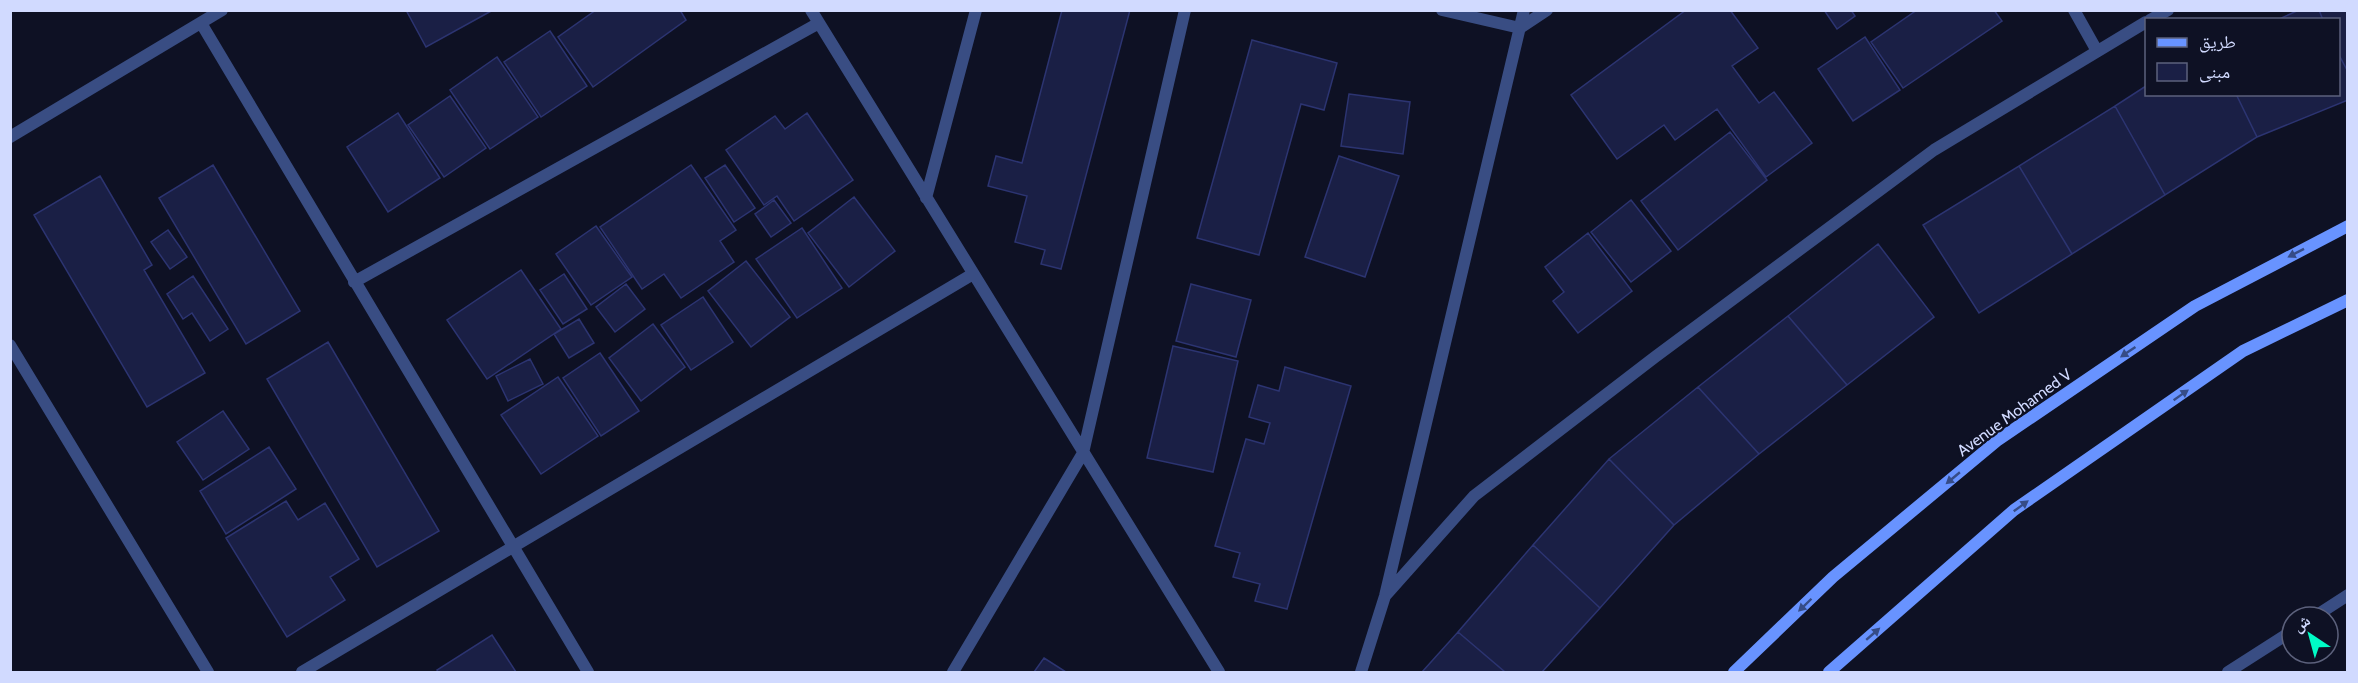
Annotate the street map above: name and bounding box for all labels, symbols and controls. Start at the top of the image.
legend [2145,18,2340,96]
text: طريق [2199,31,2236,53]
text: مبنى [2199,61,2230,83]
one-way arrow [2287,248,2304,258]
one-way arrow [2119,346,2136,357]
street label: Avenue Mohamed V [1953,364,2075,460]
one-way arrow [2172,389,2189,400]
one-way arrow [1945,471,1960,483]
one-way arrow [2012,500,2028,512]
one-way arrow [1798,597,1812,611]
north arrow [2280,605,2340,665]
text: ش [2289,611,2314,636]
one-way arrow [1866,627,1881,641]

